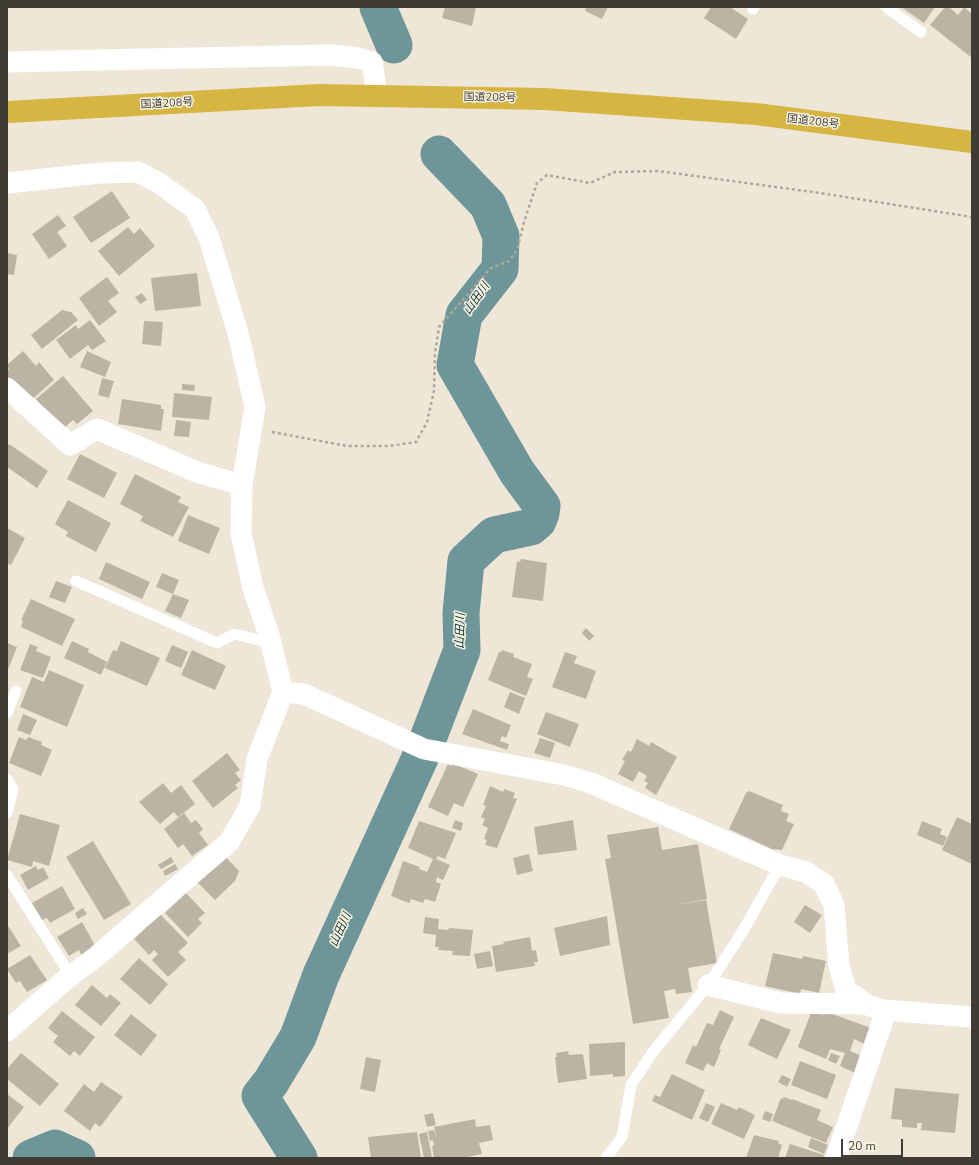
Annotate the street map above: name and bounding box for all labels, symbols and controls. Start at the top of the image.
street label: 国道208号 [463,91,517,105]
street label: 国道208号 [140,96,194,112]
street label: 国道208号 [786,112,840,132]
water label: 山田川 [461,280,493,318]
water label: 山田川 [453,613,469,649]
water label: 山田川 [327,911,355,949]
scale bar [843,1131,905,1157]
text: 20 m [848,1138,876,1154]

